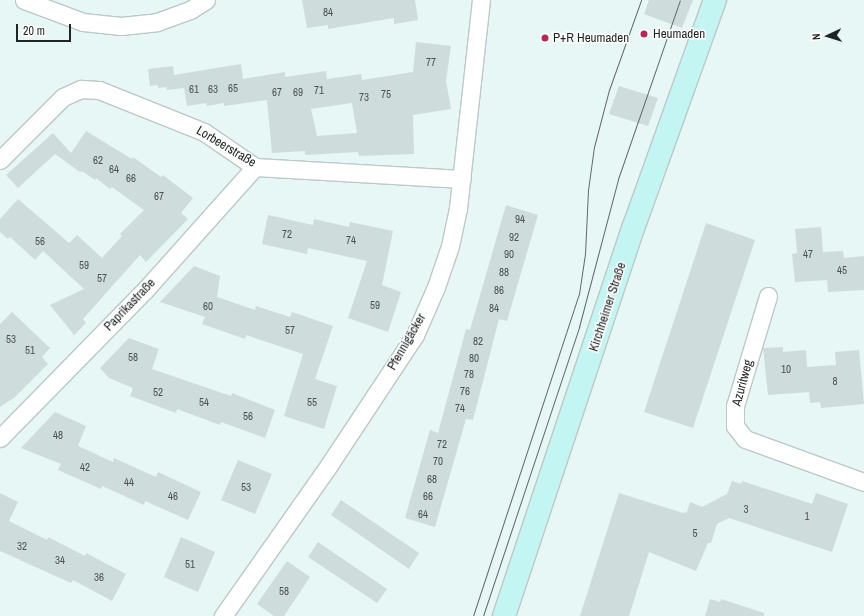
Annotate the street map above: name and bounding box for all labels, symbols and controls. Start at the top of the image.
house number: 84 [323,5,333,19]
scale bar [18,16,73,42]
north arrow [808,16,848,56]
text: 20 m [23,23,45,39]
place label: Heumaden [653,26,705,42]
marker: Heumaden [638,28,650,40]
place label: P+R Heumaden [553,30,629,46]
marker: P+R Heumaden [540,33,550,43]
text: N [809,33,823,41]
house number: 77 [426,55,436,69]
house number: 65 [228,81,238,95]
house number: 61 [189,82,199,96]
house number: 63 [208,82,218,96]
house number: 71 [314,83,324,97]
house number: 67 [272,85,282,99]
house number: 69 [293,85,303,99]
house number: 75 [381,87,391,101]
house number: 73 [359,90,369,104]
street label: Lorbeerstraße [193,123,259,171]
house number: 62 [93,153,103,167]
house number: 64 [109,162,119,176]
house number: 66 [126,171,136,185]
house number: 67 [154,189,164,203]
house number: 94 [515,212,525,226]
house number: 72 [282,227,292,241]
house number: 92 [509,230,519,244]
house number: 74 [346,233,356,247]
house number: 56 [35,234,45,248]
house number: 90 [504,247,514,261]
house number: 47 [803,247,813,261]
house number: 59 [79,258,89,272]
street label: Kirchheimer Straße [586,260,630,354]
house number: 45 [837,263,847,277]
house number: 88 [499,265,509,279]
house number: 57 [97,271,107,285]
street label: Paprikastraße [101,276,159,334]
house number: 86 [494,283,504,297]
house number: 59 [370,298,380,312]
house number: 60 [203,299,213,313]
house number: 84 [489,301,499,315]
street label: Pfennigäcker [385,311,429,373]
house number: 57 [285,323,295,337]
house number: 53 [6,332,16,346]
house number: 82 [473,334,483,348]
house number: 51 [25,343,35,357]
house number: 58 [128,350,138,364]
house number: 80 [469,351,479,365]
street label: Azuritweg [729,358,757,408]
house number: 10 [781,362,791,376]
house number: 78 [464,367,474,381]
house number: 8 [832,374,838,388]
house number: 76 [460,384,470,398]
house number: 52 [153,385,163,399]
house number: 54 [199,395,209,409]
house number: 55 [307,395,317,409]
house number: 74 [455,401,465,415]
house number: 56 [243,409,253,423]
house number: 48 [53,428,63,442]
house number: 72 [437,437,447,451]
house number: 70 [433,454,443,468]
house number: 42 [80,460,90,474]
house number: 68 [427,472,437,486]
house number: 44 [124,475,134,489]
house number: 53 [241,480,251,494]
house number: 46 [168,489,178,503]
house number: 66 [423,489,433,503]
house number: 3 [743,502,749,516]
house number: 64 [418,507,428,521]
house number: 1 [804,509,810,523]
house number: 5 [692,526,698,540]
house number: 32 [17,539,27,553]
house number: 34 [55,553,65,567]
house number: 51 [185,557,195,571]
house number: 36 [94,570,104,584]
house number: 58 [279,584,289,598]

